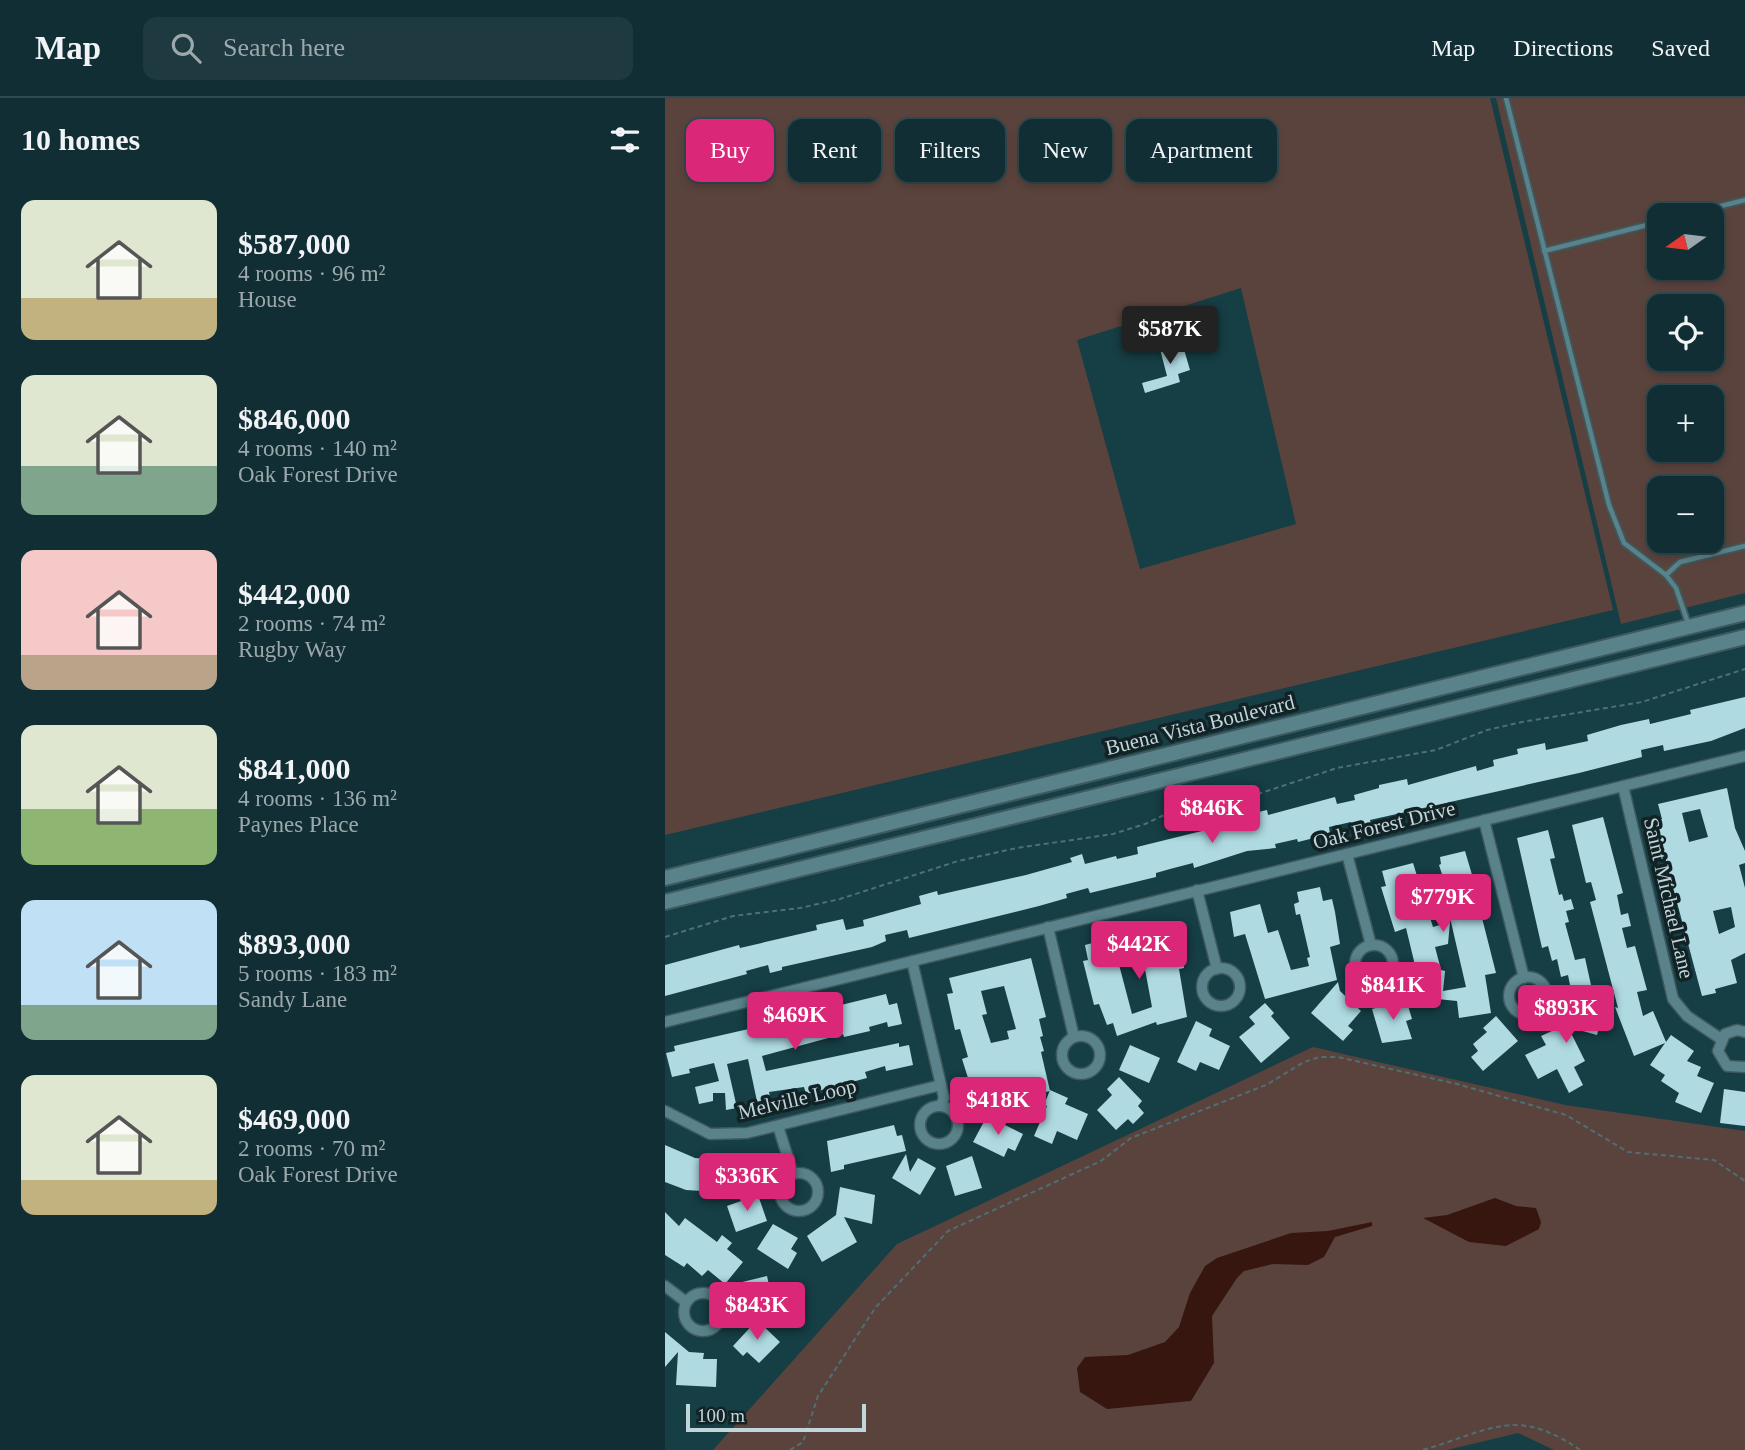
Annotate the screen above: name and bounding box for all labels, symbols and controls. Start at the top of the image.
search box [143,17,633,80]
icon: search [167,29,205,67]
text: Map [35,30,101,66]
text: Search here [223,33,345,62]
text: Map [1431,35,1475,61]
text: Directions [1513,35,1613,61]
text: Saved [1651,35,1710,61]
chip: Buy [686,119,774,182]
chip: Rent [788,119,881,182]
chip: Filters [895,119,1005,182]
chip: New [1019,119,1112,182]
chip: Apartment [1126,119,1277,182]
icon: filters [606,121,644,159]
text: 10 homes [21,123,140,156]
north arrow [1647,203,1724,280]
map controls [1647,203,1724,553]
text: $587,000 [238,227,351,260]
icon: home [77,228,161,312]
text: 4 rooms · 96 m² [238,261,385,286]
text: House [238,287,297,312]
button: locate [1647,294,1724,371]
pin: $587K [1121,306,1219,366]
text: $587K [1138,316,1202,341]
button: + [1647,385,1724,462]
text: $846,000 [238,402,351,435]
icon: home [77,403,161,487]
text: 4 rooms · 140 m² [238,436,397,461]
text: Oak Forest Drive [238,462,398,487]
button: − [1647,476,1724,553]
text: $442,000 [238,577,351,610]
icon: home [77,578,161,662]
text: 2 rooms · 74 m² [238,611,385,636]
text: Rugby Way [238,637,346,662]
street label: Buena Vista Boulevard [1103,690,1298,760]
text: $841,000 [238,752,351,785]
icon: home [77,753,161,837]
text: 4 rooms · 136 m² [238,786,397,811]
pin: $846K [1163,786,1261,845]
text: $846K [1180,795,1244,820]
street label: Oak Forest Drive [1310,796,1458,854]
text: Paynes Place [238,812,359,837]
street label: Saint Michael Lane [1639,815,1699,981]
pin: $779K [1394,874,1492,934]
text: $779K [1411,884,1475,909]
pin: $442K [1090,922,1188,981]
text: $893,000 [238,927,351,960]
icon: home [77,928,161,1012]
text: $442K [1107,931,1171,956]
text: 5 rooms · 183 m² [238,961,397,986]
pin: $841K [1344,962,1442,1022]
text: $841K [1361,972,1425,997]
pin: $893K [1517,986,1615,1045]
text: Sandy Lane [238,987,347,1012]
pin: $469K [746,992,844,1052]
text: $893K [1534,995,1598,1020]
text: $469K [763,1002,827,1027]
street label: Melville Loop [735,1074,859,1124]
pin: $418K [949,1077,1047,1137]
text: $418K [966,1087,1030,1112]
text: $469,000 [238,1102,351,1135]
icon: home [77,1103,161,1187]
text: 2 rooms · 70 m² [238,1136,385,1161]
pin: $336K [698,1154,796,1213]
text: Oak Forest Drive [238,1162,398,1187]
text: $336K [715,1163,779,1188]
pin: $843K [708,1282,806,1342]
text: $843K [725,1292,789,1317]
scale bar [686,1401,866,1433]
text: 100 m [697,1405,745,1426]

